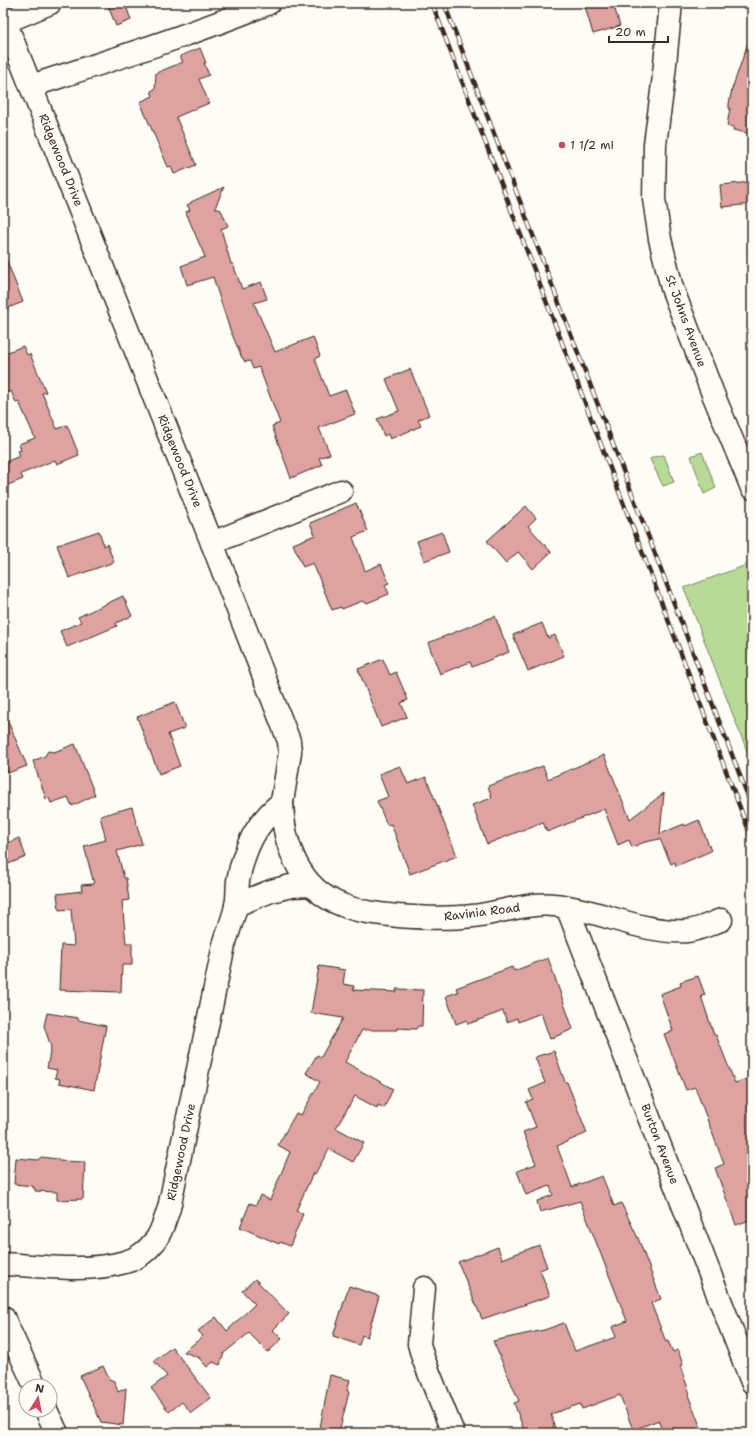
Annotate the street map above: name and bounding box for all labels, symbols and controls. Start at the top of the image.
scale bar [609,18,668,44]
text: 20 m [615,24,646,40]
street label: Ridgewood Drive [35,111,87,209]
place label: 1 1/2 mi [570,137,614,153]
marker: 1 1/2 mi [557,140,567,150]
street label: St Johns Avenue [662,273,710,370]
street label: Ridgewood Drive [154,412,206,510]
street label: Ravinia Road [443,899,521,925]
street label: Burton Avenue [637,1101,683,1187]
street label: Ridgewood Drive [163,1102,199,1202]
north arrow [18,1378,58,1418]
text: N [34,1380,46,1397]

